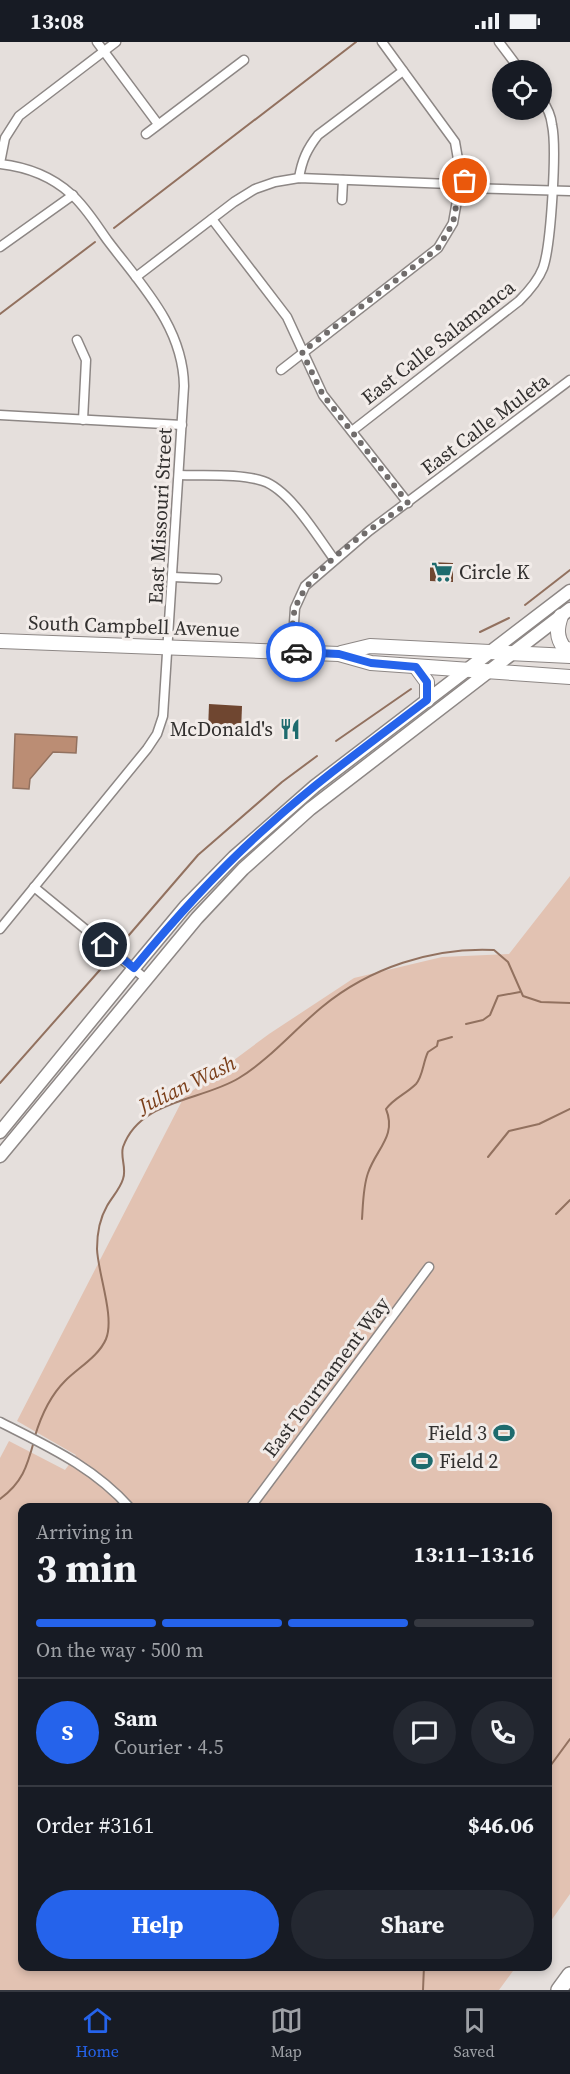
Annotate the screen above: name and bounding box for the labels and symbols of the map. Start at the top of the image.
pin [439,155,490,206]
street label: East Calle Salamanca [355,273,521,411]
street label: East Calle Muleta [415,366,555,481]
street label: East Missouri Street [141,427,179,605]
place label: Circle K [459,558,530,586]
supermarket icon: Circle K [430,560,454,584]
street label: South Campbell Avenue [28,608,240,644]
courier [266,622,326,682]
place label: McDonald's [170,715,273,743]
restaurant icon: McDonald's [278,717,302,741]
pin [79,919,130,970]
water label: Julian Wash [131,1048,241,1121]
street label: East Tournament Way [256,1290,396,1463]
place label: Field 3 [428,1419,487,1447]
sports icon: Field 3 [492,1421,516,1445]
place label: Field 2 [439,1447,498,1475]
sports icon: Field 2 [410,1449,434,1473]

